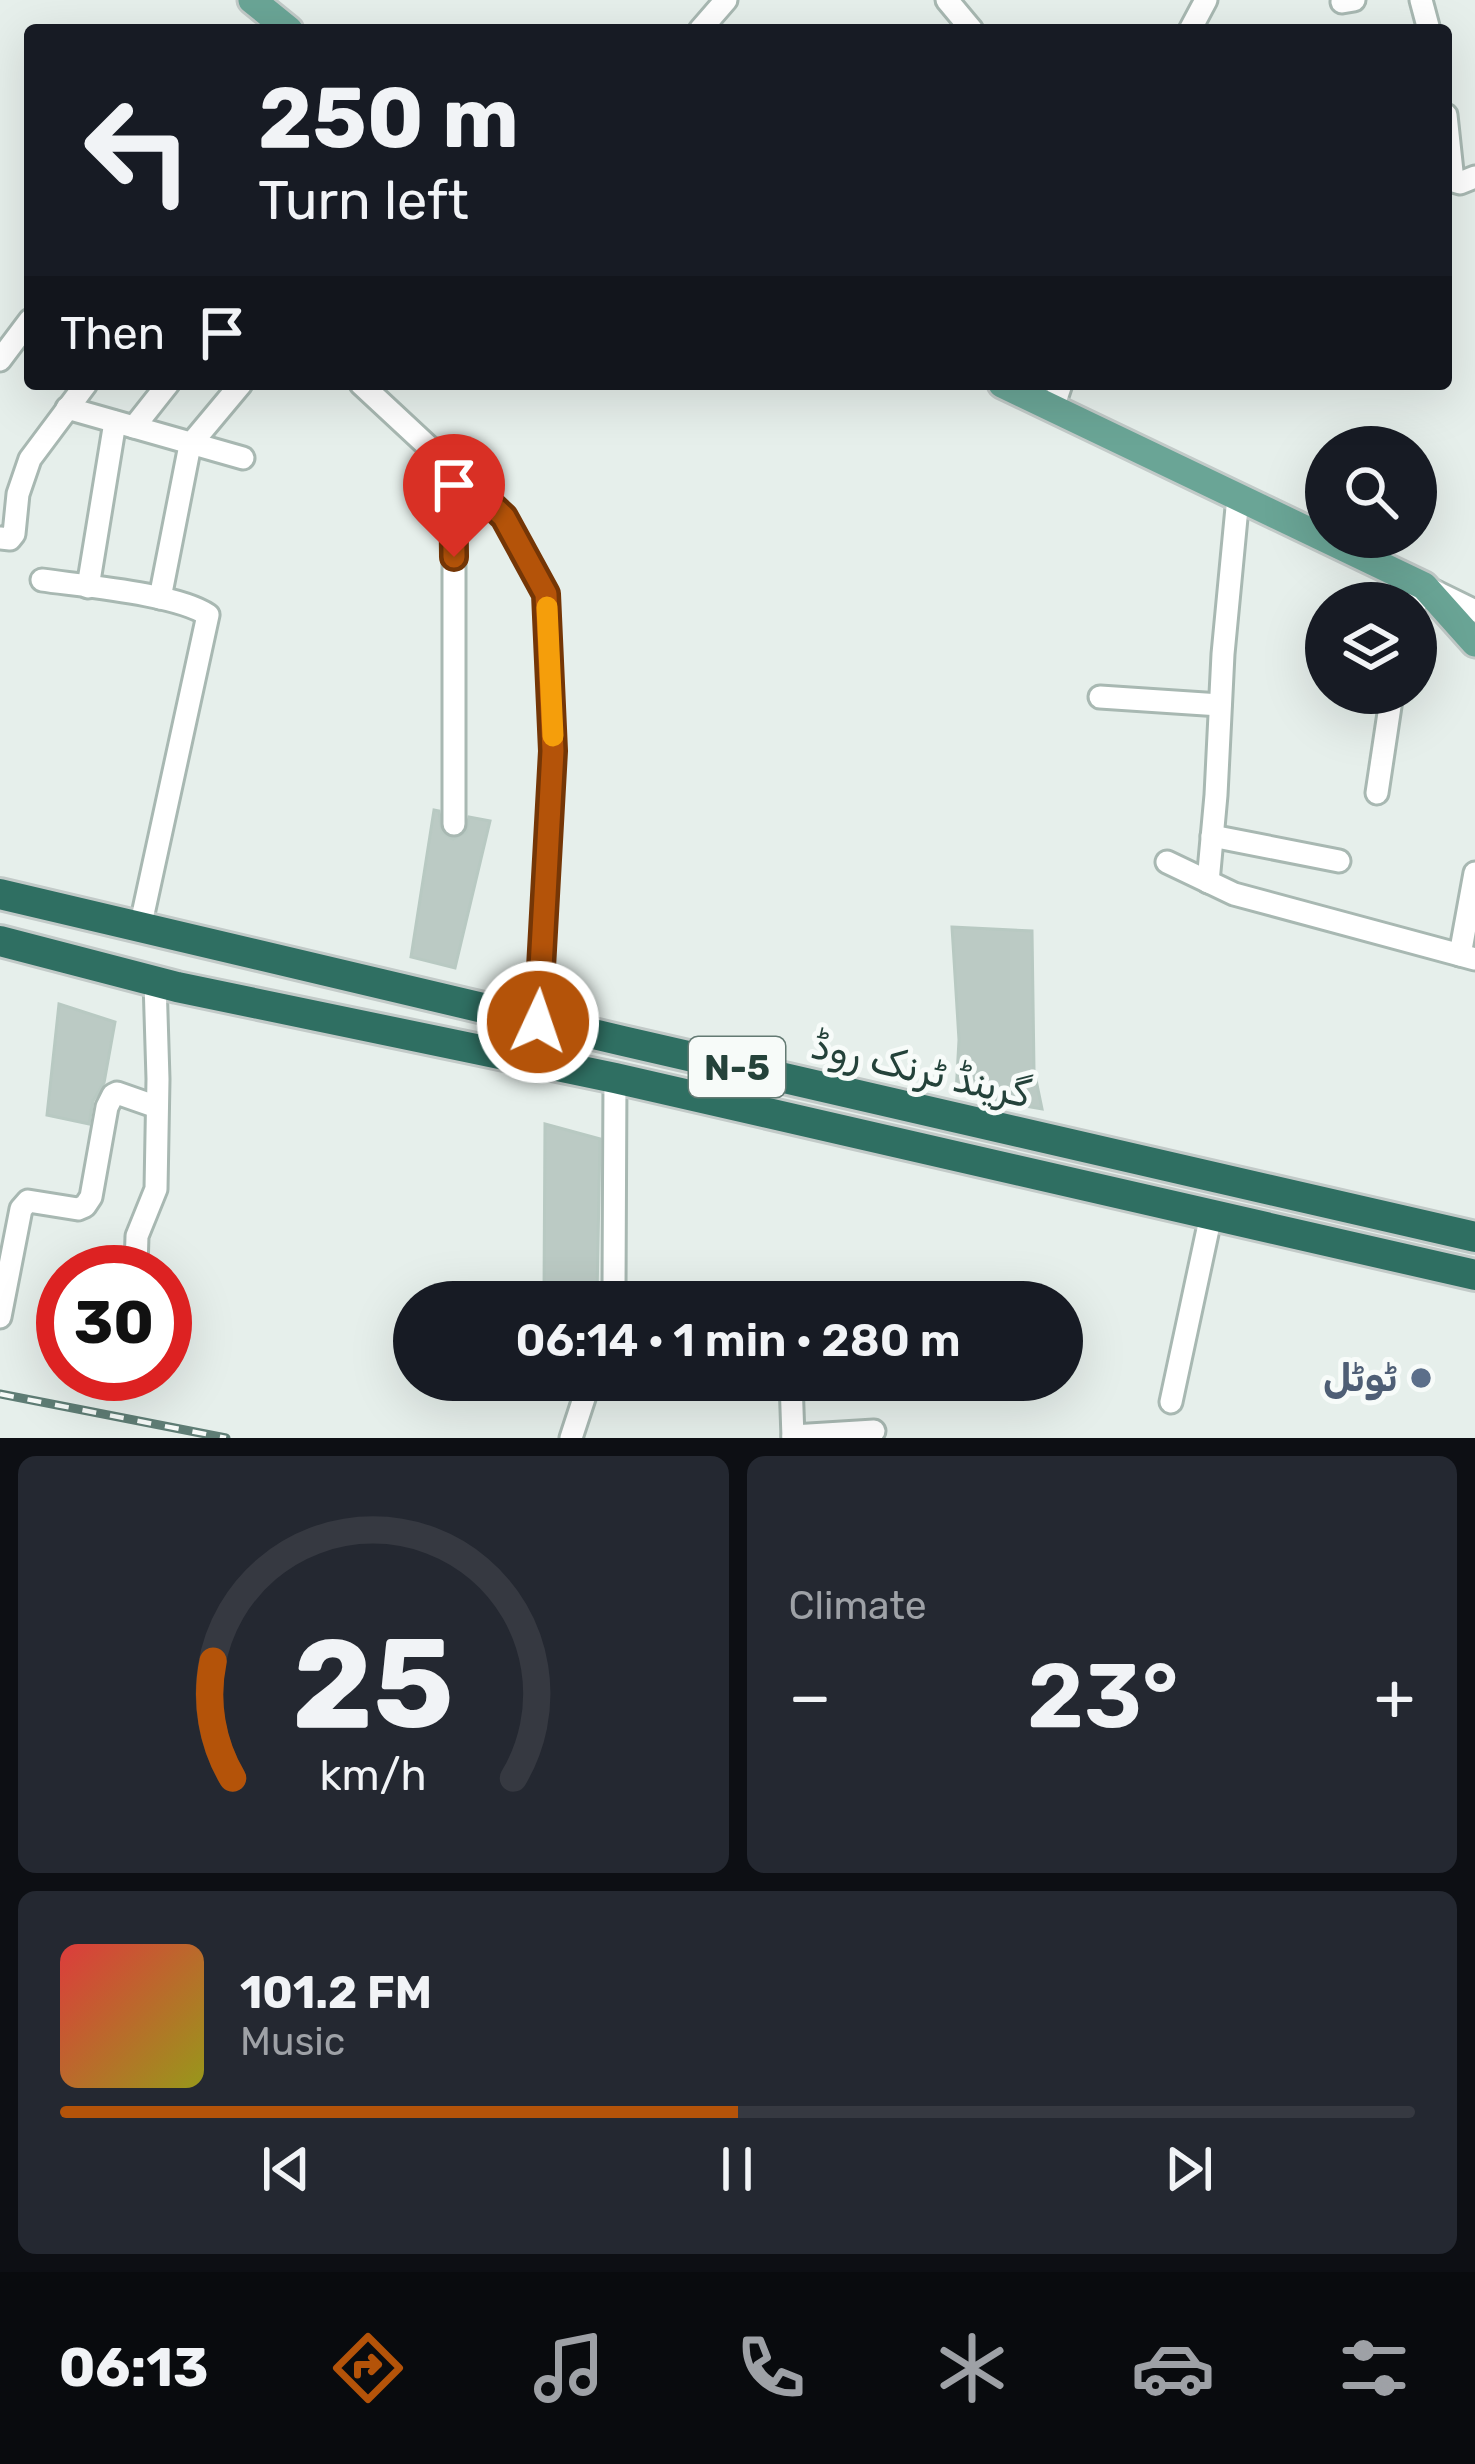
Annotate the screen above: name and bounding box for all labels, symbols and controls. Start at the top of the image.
text: 250 m [258,68,519,168]
icon: left [60,72,216,228]
text: Turn left [258,169,469,233]
icon: arrive [189,300,255,366]
text: Then [60,307,165,360]
map controls [1305,426,1437,714]
button: search [1305,426,1437,558]
pin [403,434,505,557]
icon: arrive [421,452,487,518]
button: layers [1305,582,1437,714]
position arrow [475,959,601,1085]
street label: گرینڈ ٹرنک روڈ [807,1023,1035,1118]
road number: N-5 [689,1037,785,1097]
speed limit sign: 30 [36,1245,192,1401]
text: 06:14 · 1 min · 280 m [515,1314,961,1367]
place label: ٹوٹل [1323,1355,1397,1401]
marker: ٹوٹل [1408,1365,1434,1391]
text: Climate [789,1583,927,1629]
text: 25 [292,1610,454,1758]
text: 23° [1027,1643,1178,1750]
text: − [789,1657,831,1736]
text: + [1374,1657,1415,1736]
text: km/h [320,1749,427,1800]
text: 101.2 FM [240,1966,432,2019]
text: Music [240,2019,345,2065]
icon: previous [253,2136,319,2202]
icon: pause [704,2136,770,2202]
icon: next [1156,2136,1222,2202]
icon: directions [326,2326,410,2410]
icon: music [527,2326,611,2410]
icon: phone [729,2326,813,2410]
icon: climate [930,2326,1014,2410]
icon: car [1131,2326,1215,2410]
icon: filters [1332,2326,1416,2410]
text: 06:13 [59,2336,209,2400]

